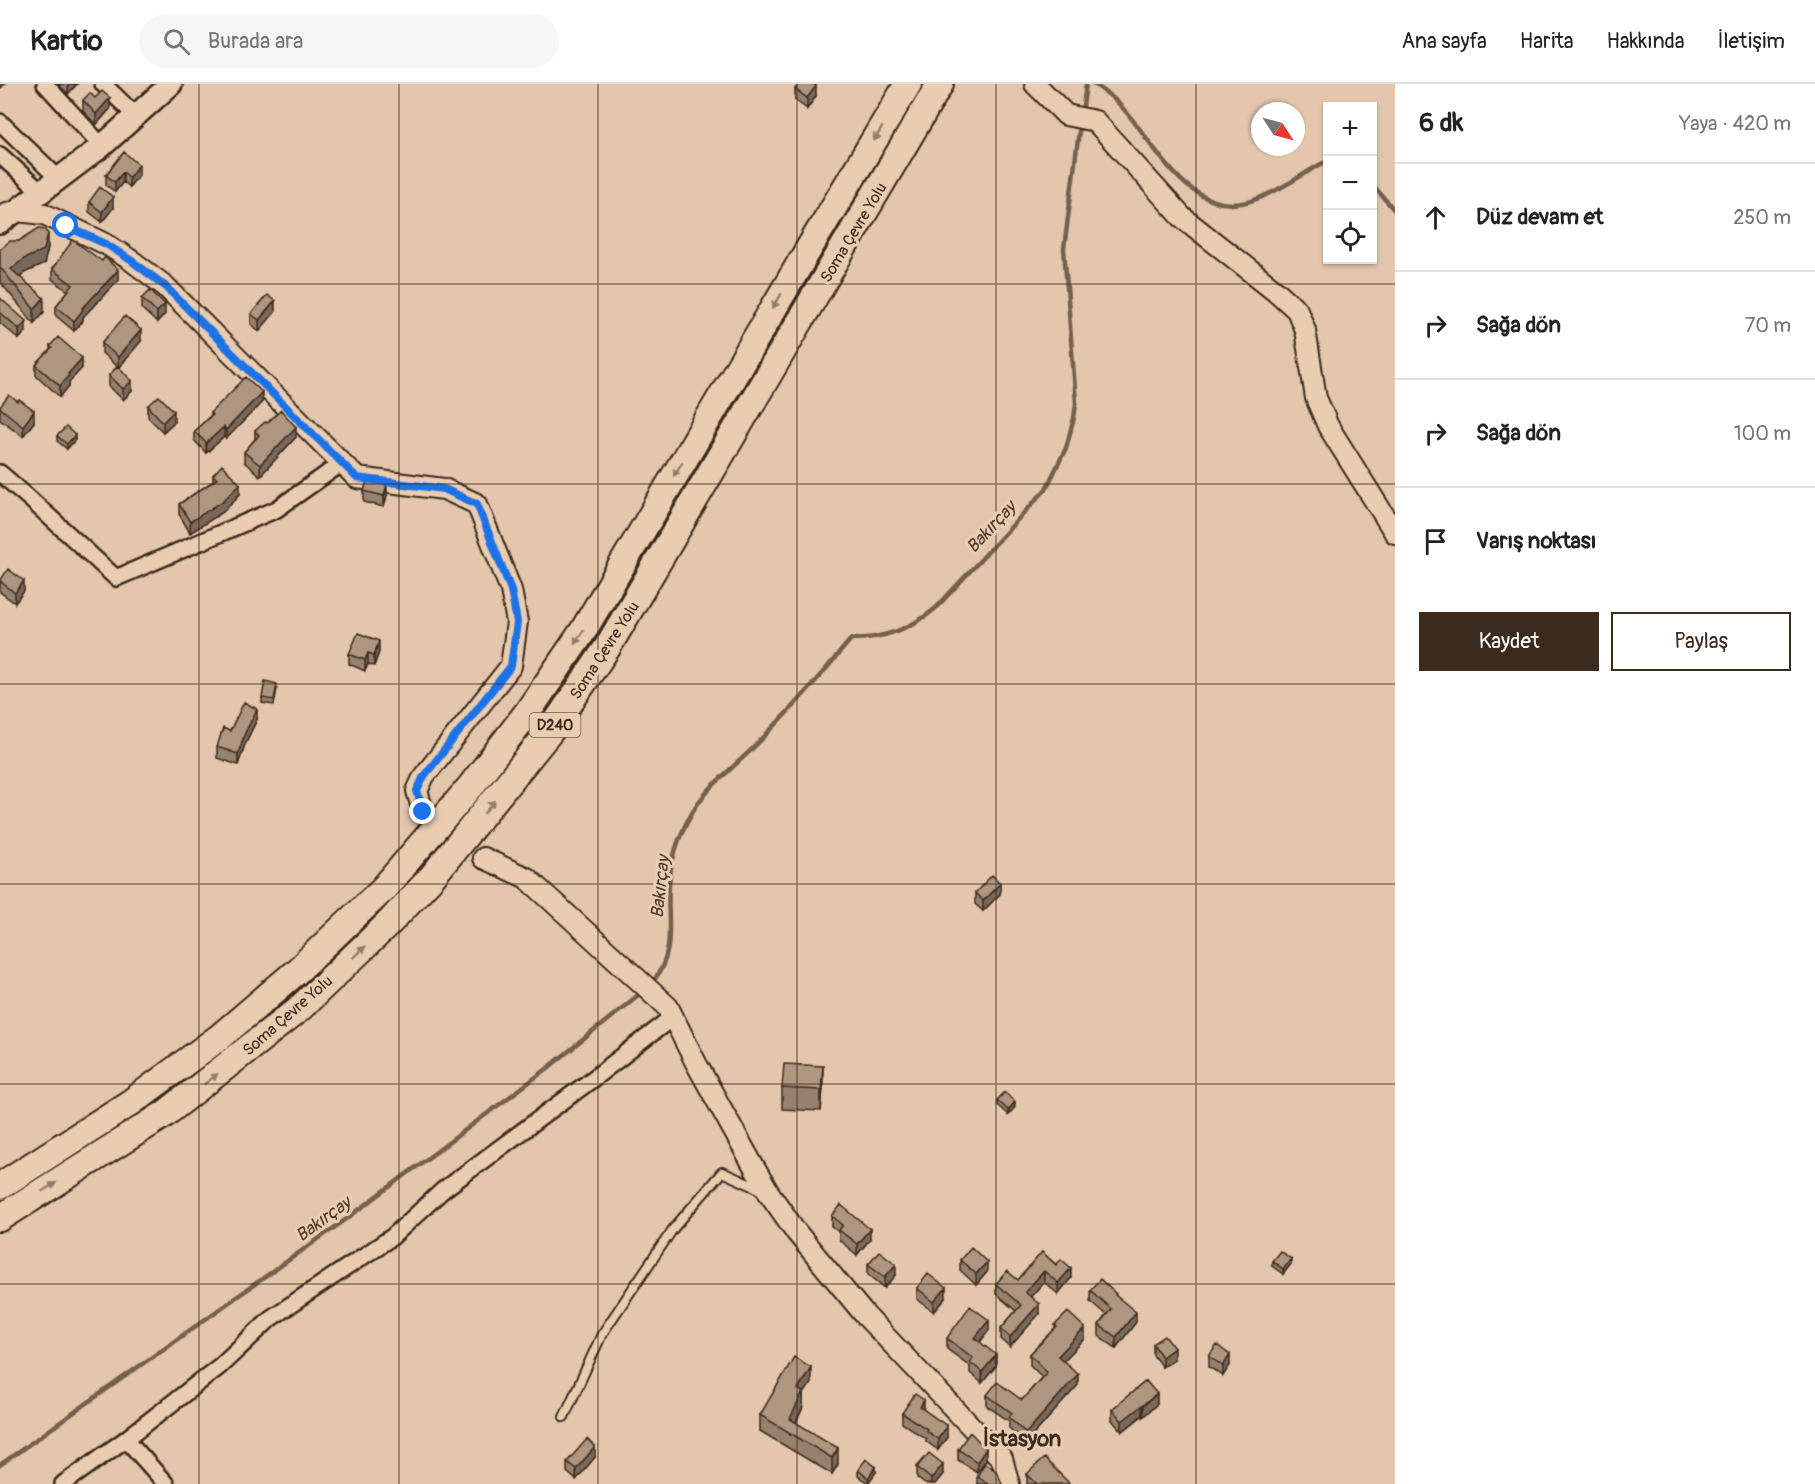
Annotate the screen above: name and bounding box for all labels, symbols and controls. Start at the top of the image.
search box [139,14,559,68]
text: Kartio [30,24,103,59]
icon: search [160,25,193,58]
text: Burada ara [208,27,303,55]
text: Ana sayfa [1401,28,1487,55]
text: Harita [1520,28,1573,55]
text: Hakkında [1606,28,1685,55]
text: İletişim [1718,28,1785,55]
north arrow [1251,102,1305,156]
map controls [1323,102,1377,264]
button: + [1323,102,1377,156]
text: 6 dk [1419,107,1463,139]
text: Yaya · 420 m [1679,111,1791,136]
one-way arrow [872,126,883,142]
button: − [1323,156,1377,210]
street label: Soma Çevre Yolu [816,179,891,286]
icon: ahead [1419,201,1452,234]
text: Düz devam et [1476,203,1603,231]
text: 250 m [1733,205,1791,230]
button: locate [1323,210,1377,264]
route start [52,212,78,238]
one-way arrow [772,293,783,309]
icon: right [1419,309,1452,342]
text: Sağa dön [1476,311,1561,339]
text: 70 m [1745,313,1791,338]
icon: right [1419,417,1452,450]
text: Sağa dön [1476,419,1561,447]
text: 100 m [1734,421,1791,446]
one-way arrow [673,461,684,477]
water label: Bakırçay [962,495,1023,558]
icon: arrive [1419,525,1452,558]
text: Varış noktası [1476,527,1597,555]
street label: Soma Çevre Yolu [566,598,644,703]
button: Kaydet [1419,612,1599,671]
button: Paylaş [1611,612,1791,671]
one-way arrow [574,629,585,645]
road number: D240 [530,713,580,737]
route end [409,798,435,824]
one-way arrow [483,800,496,815]
water label: Bakırçay [646,852,675,919]
one-way arrow [352,945,366,959]
street label: Soma Çevre Yolu [239,971,337,1060]
one-way arrow [204,1073,219,1085]
one-way arrow [41,1181,57,1193]
water label: Bakırçay [291,1190,357,1247]
district label: İstasyon [983,1425,1061,1453]

